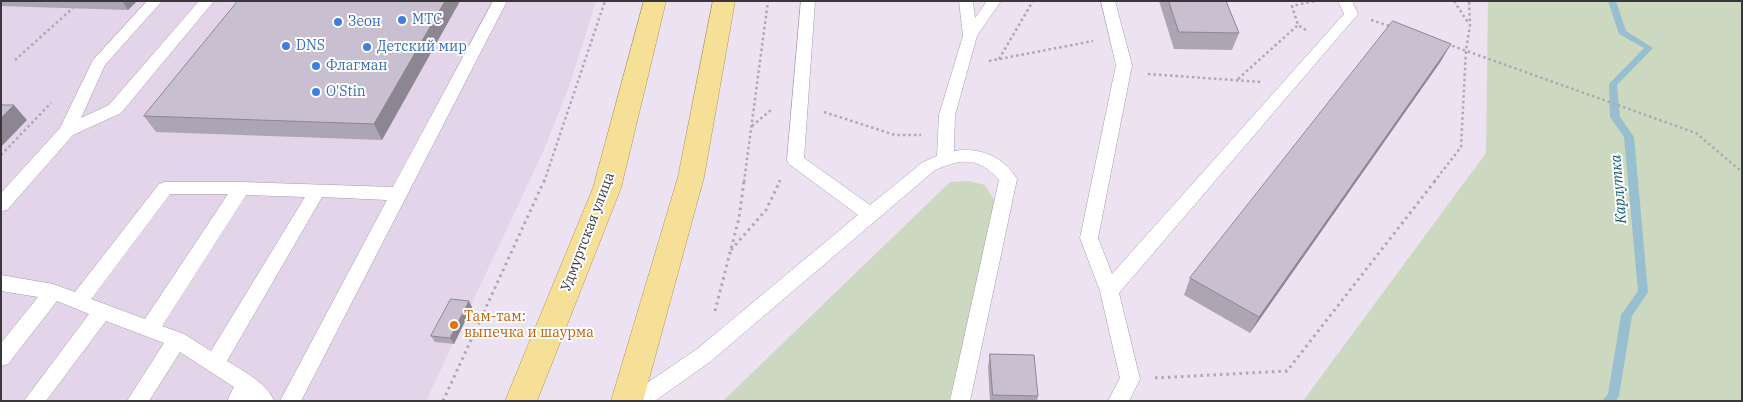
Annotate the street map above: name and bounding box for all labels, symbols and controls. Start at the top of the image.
place label: МТС [412,12,442,28]
place label: Зеон [348,14,381,30]
marker: МТС [396,14,408,26]
marker: Зеон [332,16,344,28]
place label: DNS [296,38,325,54]
place label: Детский мир [377,39,467,55]
marker: DNS [280,40,292,52]
marker: Детский мир [361,41,373,53]
place label: Флагман [326,58,388,74]
marker: Флагман [310,60,322,72]
place label: O'Stin [326,84,366,100]
marker: O'Stin [310,86,322,98]
water label: Карлутка [1607,154,1631,224]
street label: Удмуртская улица [558,170,618,294]
place label: Там-там: выпечка и шаурма [464,309,594,342]
marker: Там-там: выпечка и шаурма [448,319,460,331]

